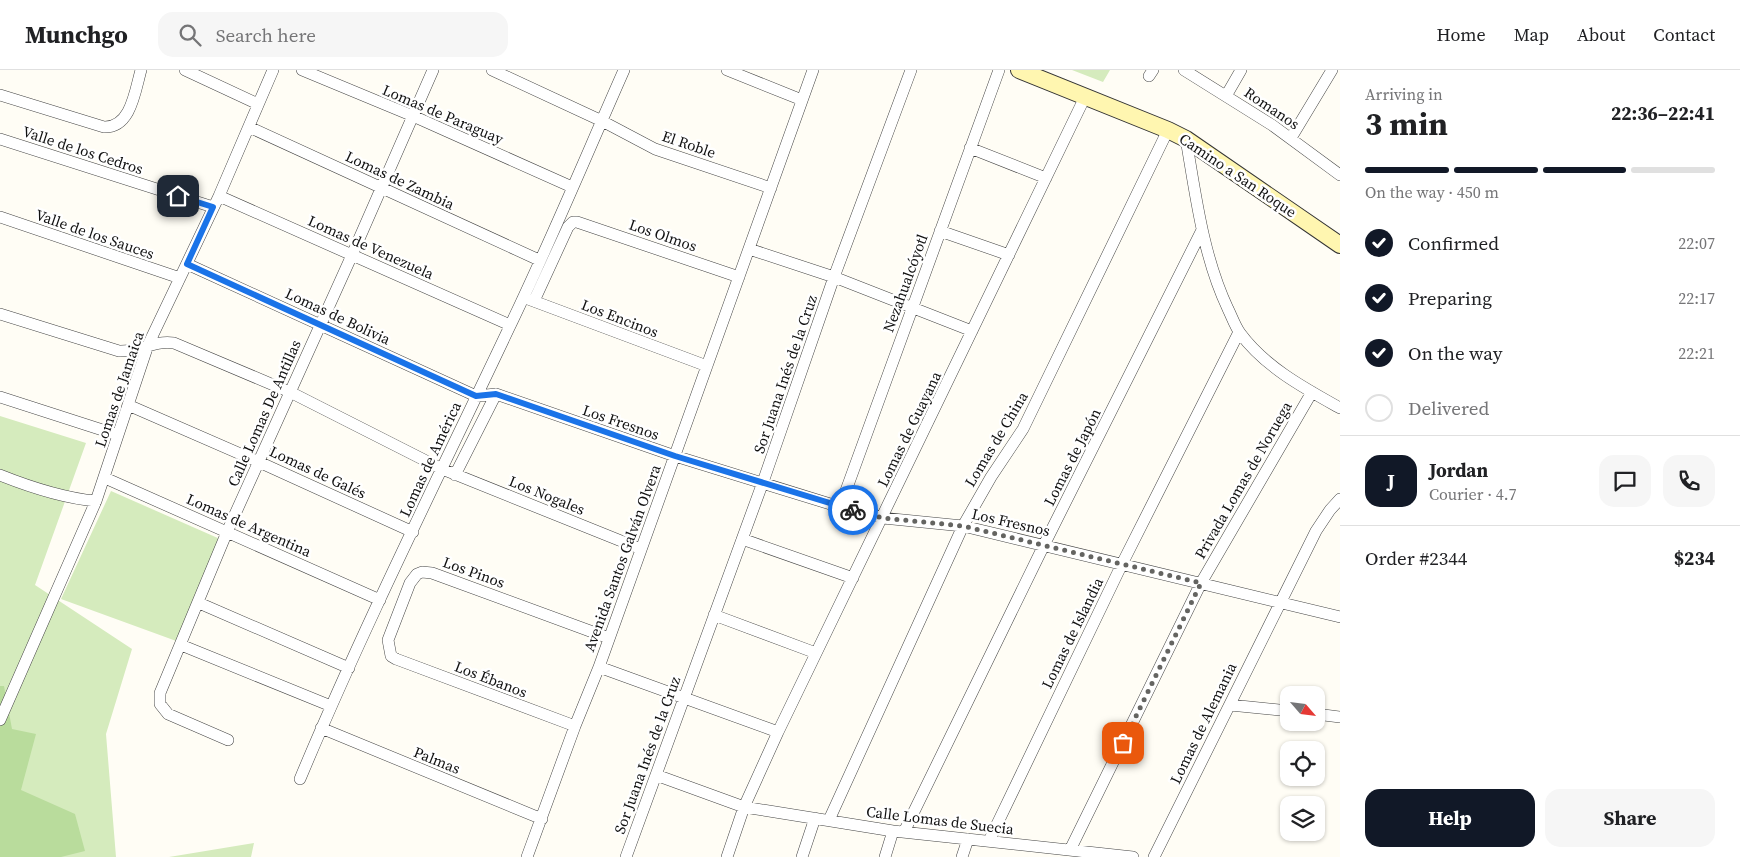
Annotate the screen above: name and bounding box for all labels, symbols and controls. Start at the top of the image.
search box [158,12,508,57]
text: Munchgo [25,18,128,51]
icon: search [176,21,204,49]
text: Search here [216,22,316,48]
text: Home [1437,22,1486,47]
text: Map [1514,22,1549,47]
text: About [1577,22,1625,47]
text: Contact [1653,22,1715,47]
street label: Lomas de Paraguay [379,79,507,149]
street label: Romanos [1240,82,1304,134]
text: Arriving in [1365,83,1443,105]
text: 22:36–22:41 [1611,100,1715,126]
text: 3 min [1365,102,1448,146]
street label: Valle de los Cedros [20,121,146,179]
street label: El Roble [659,125,719,163]
street label: Camino a San Roque [1175,128,1301,222]
street label: Lomas de Zambia [342,146,458,215]
pin [157,175,199,217]
text: On the way · 450 m [1365,181,1499,203]
icon: home [164,182,192,210]
street label: Valle de los Sauces [33,204,157,264]
street label: Lomas de Venezuela [305,210,438,284]
street label: Los Olmos [626,214,700,256]
icon: check [1365,229,1393,257]
text: Confirmed [1408,230,1499,256]
street label: Nezahualcóyotl [878,231,933,335]
text: 22:07 [1678,232,1715,254]
street label: Lomas de Bolivia [282,282,394,350]
icon: check [1365,284,1393,312]
text: Preparing [1408,285,1492,311]
text: 22:17 [1678,287,1715,309]
street label: Sor Juana Inés de la Cruz [748,292,822,456]
street label: Los Encinos [578,294,662,342]
street label: Lomas de Jamaica [89,328,149,450]
street label: Calle Lomas De Antillas [222,336,306,490]
icon: check [1365,339,1393,367]
text: On the way [1408,340,1503,366]
text: 22:21 [1678,342,1715,364]
street label: Lomas de Guayana [872,367,946,490]
street label: Lomas de China [959,387,1033,491]
text: Delivered [1408,395,1489,421]
street label: Privada Lomas de Noruega [1189,397,1297,563]
street label: Lomas de América [394,398,466,520]
street label: Los Fresnos [580,399,662,445]
street label: Lomas de Japón [1038,405,1106,509]
street label: Lomas de Galés [266,440,370,504]
button: chat [1599,455,1651,507]
button: phone [1663,455,1715,507]
text: Jordan [1429,457,1488,483]
street label: Avenida Santos Galván Olvera [578,461,666,654]
text: J [1387,468,1395,494]
street label: Los Nogales [506,470,588,520]
text: Courier · 4.7 [1429,483,1517,505]
courier [828,485,878,535]
street label: Lomas de Argentina [183,488,315,562]
icon: bike [839,496,867,524]
street label: Los Fresnos [970,503,1052,541]
text: Order #2344 [1365,545,1467,571]
text: $234 [1674,545,1715,571]
street label: Los Pinos [440,551,508,593]
street label: Lomas de Islandia [1036,574,1108,692]
street label: Los Ébanos [452,656,530,702]
street label: Lomas de Alemania [1165,659,1242,787]
street label: Sor Juana Inés de la Cruz [609,673,685,837]
north arrow [1280,686,1325,731]
map controls [1280,686,1325,841]
pin [1102,722,1144,764]
icon: bag [1109,729,1137,757]
street label: Palmas [411,741,463,779]
button: locate [1280,741,1325,786]
button: Help [1365,789,1535,847]
button: Share [1545,789,1715,847]
button: layers [1280,796,1325,841]
street label: Calle Lomas de Suecia [865,801,1015,840]

